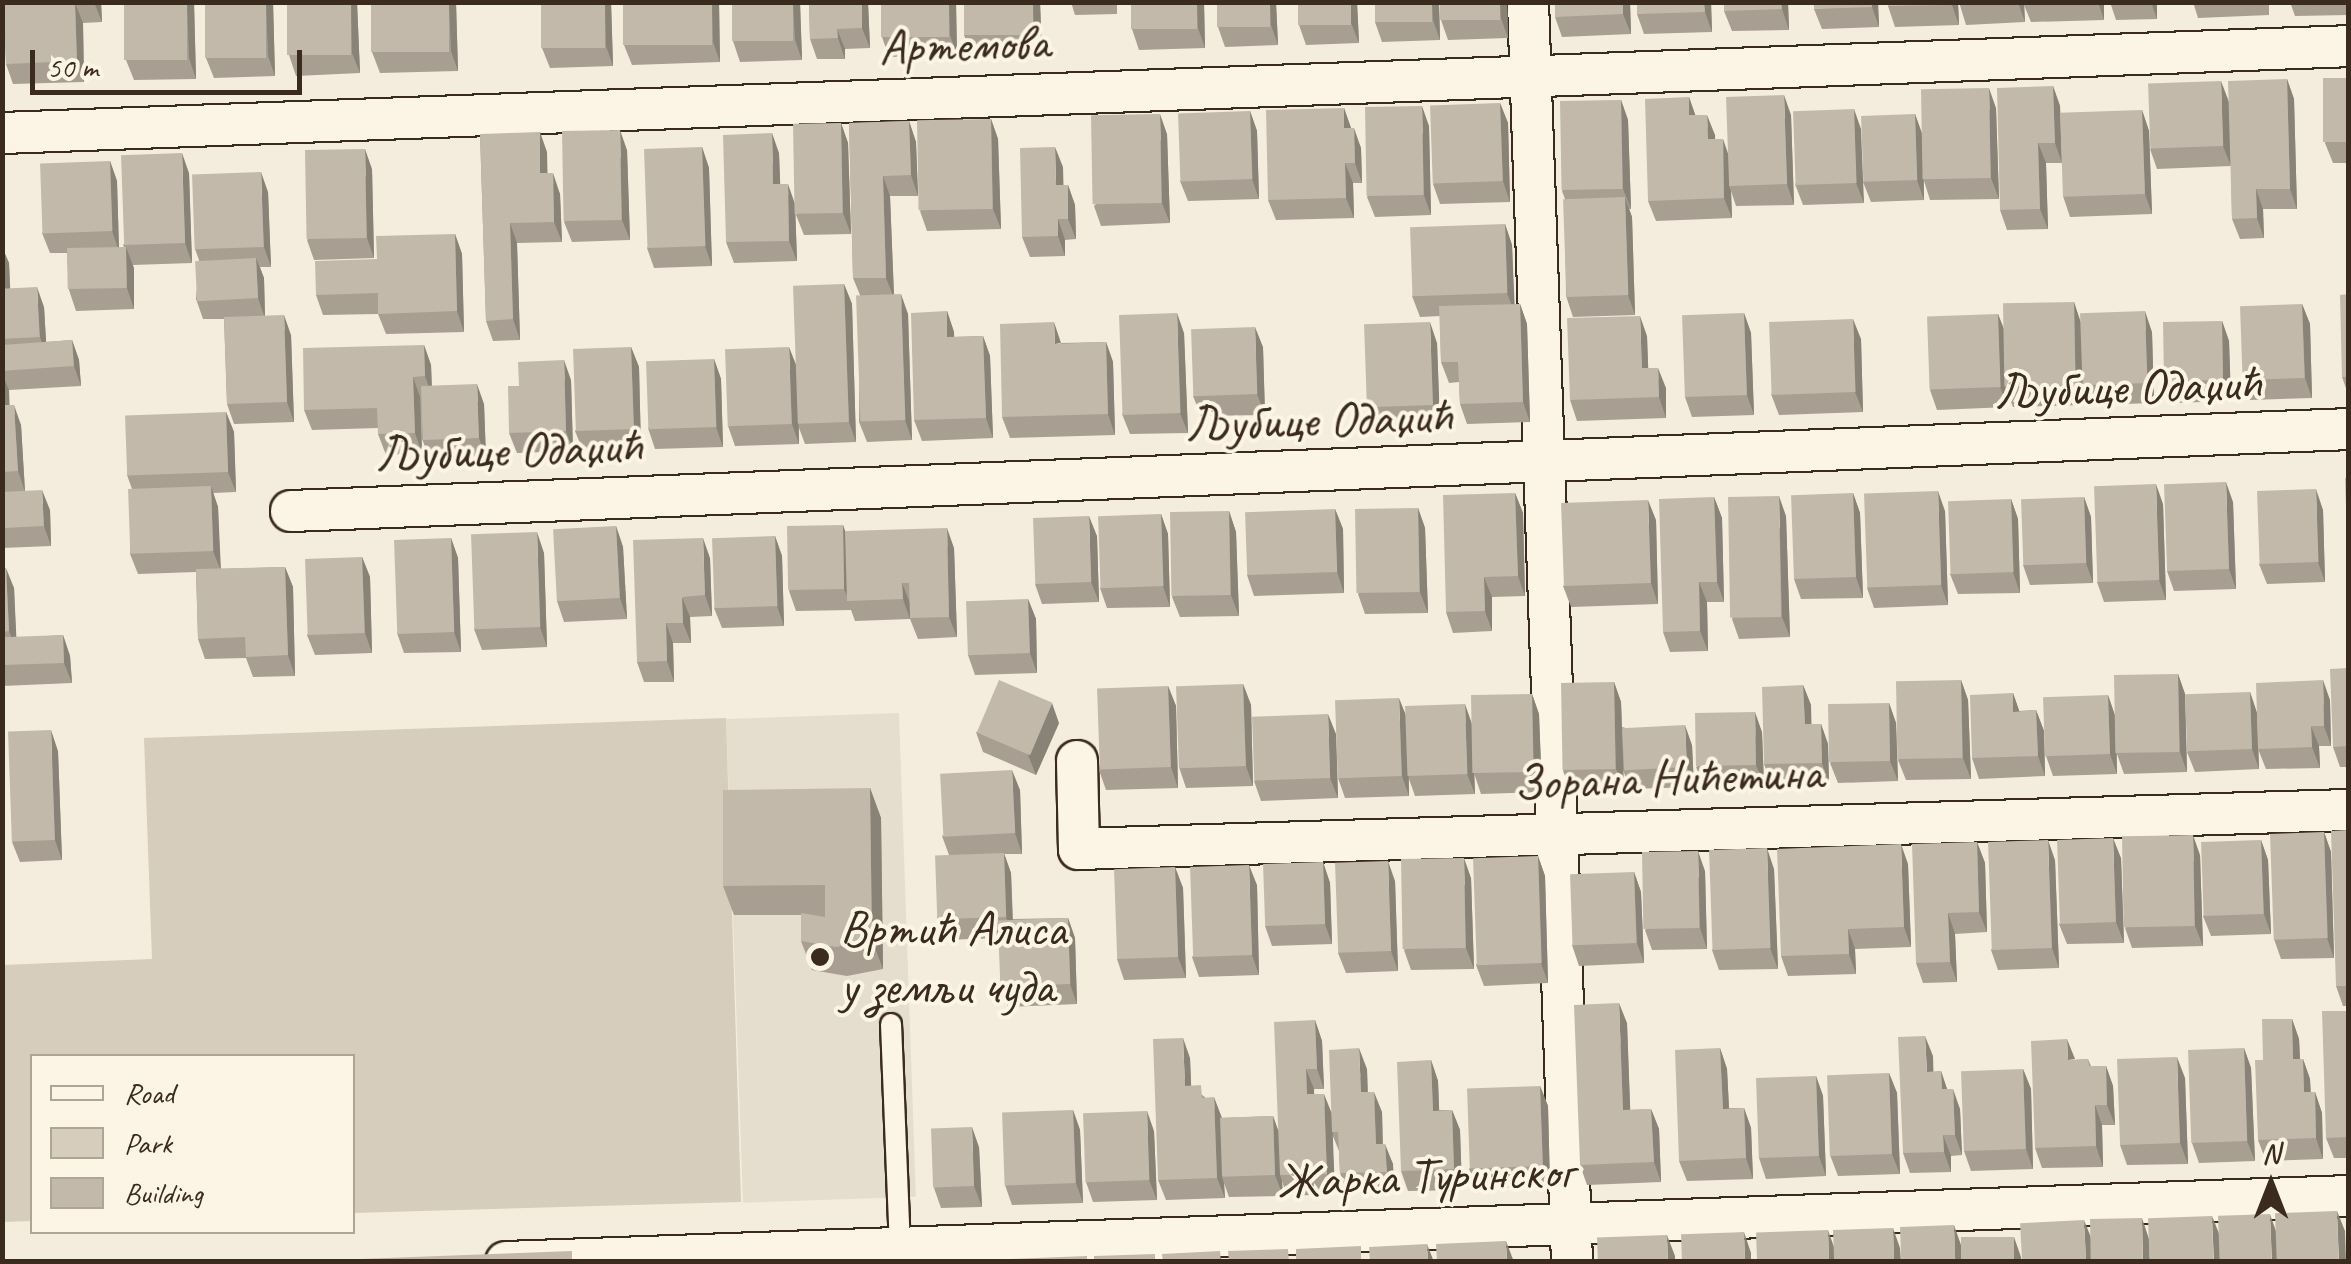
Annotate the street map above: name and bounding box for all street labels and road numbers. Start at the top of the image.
street label: Артемова [878,12,1050,78]
street label: Љубице Одаџић [1992,352,2262,422]
street label: Љубице Одаџић [1183,385,1453,455]
street label: Љубице Одаџић [373,415,643,485]
street label: Зорана Нићетина [1512,743,1824,813]
street label: Жарка Туринског [1275,1141,1575,1211]

